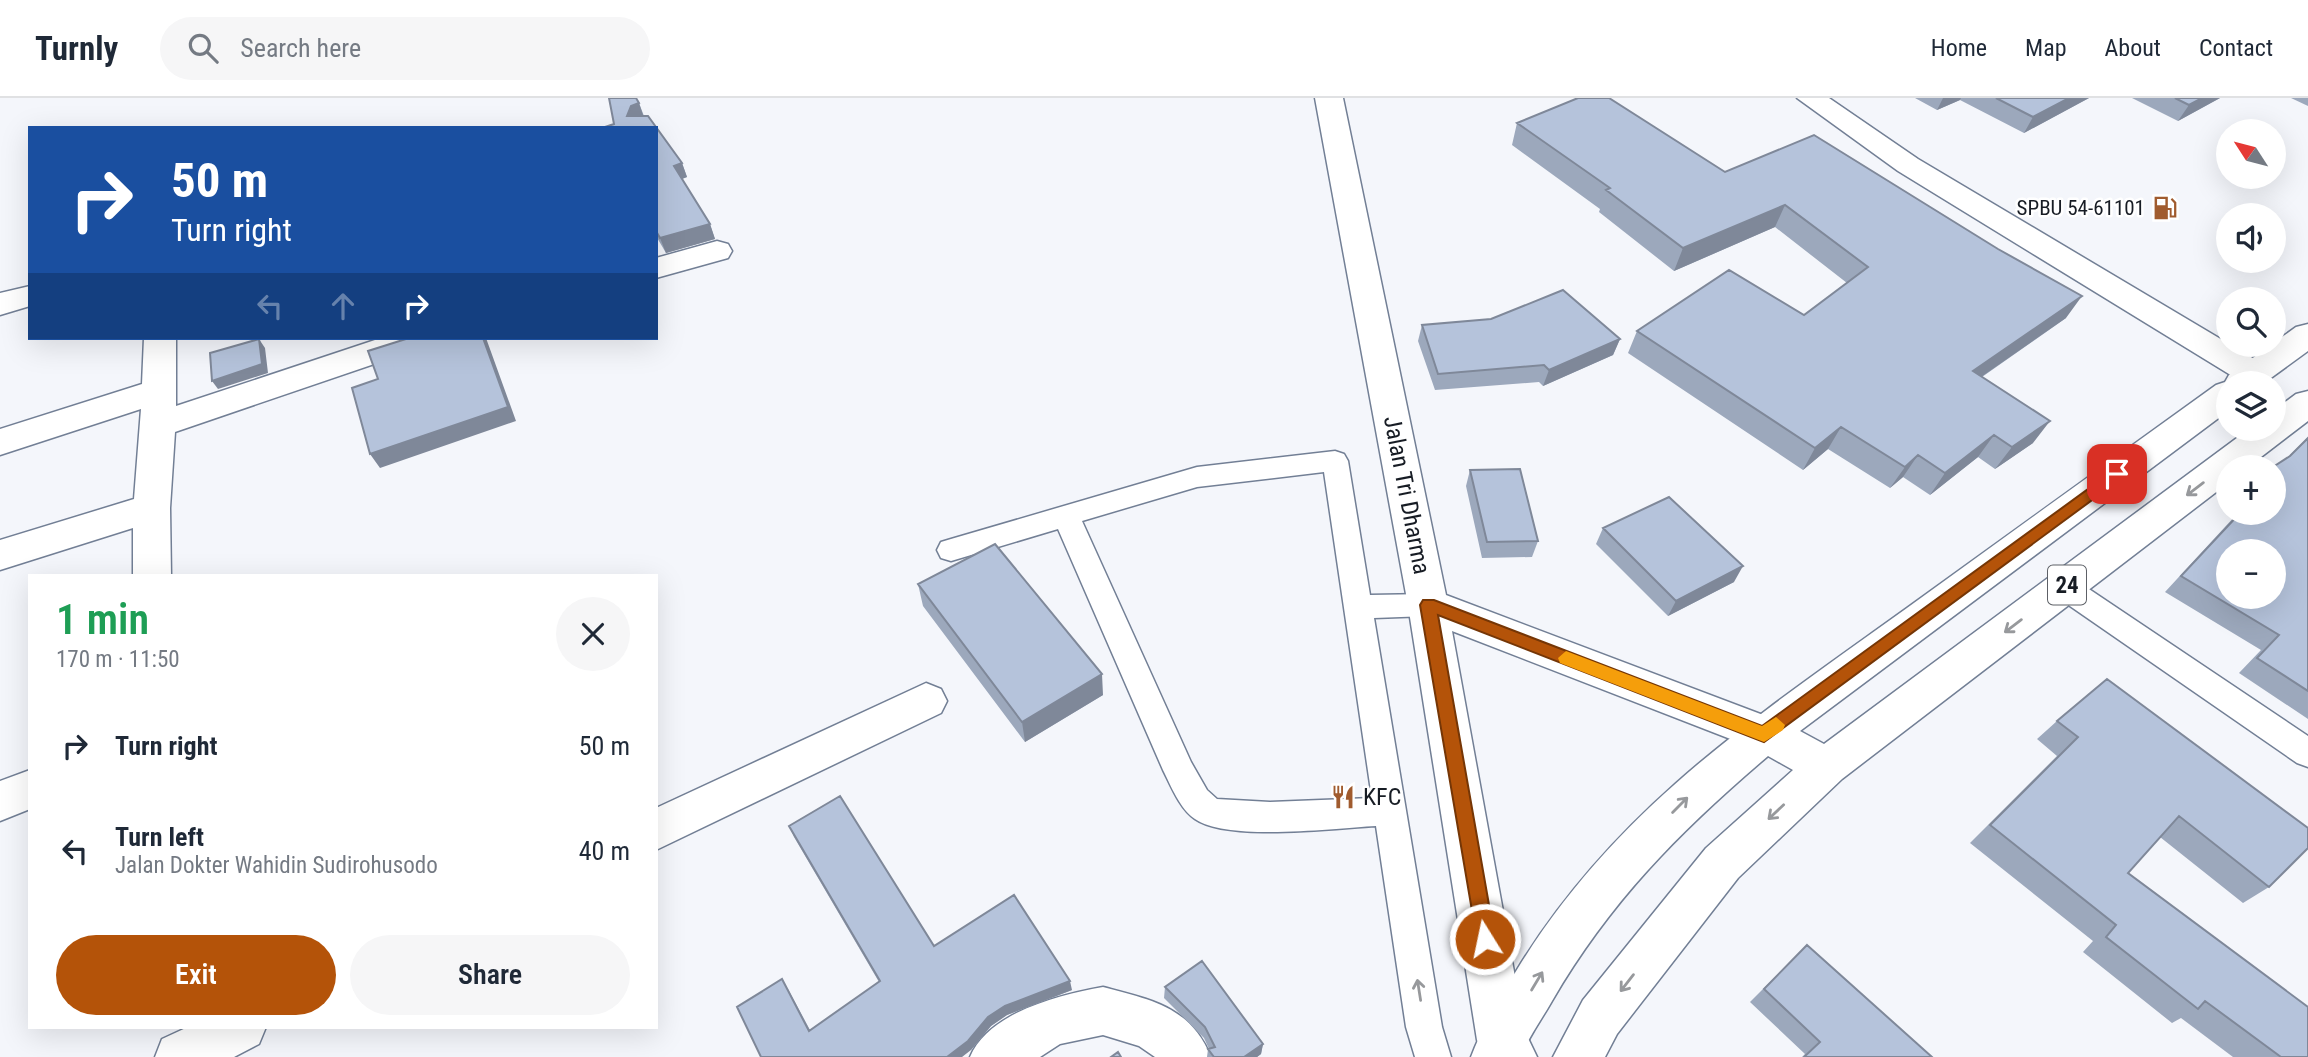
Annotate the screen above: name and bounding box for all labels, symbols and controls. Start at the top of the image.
search box [160,17,650,80]
text: Turnly [35,29,118,68]
icon: search [184,29,222,67]
text: Search here [240,33,361,63]
text: Home [1931,34,1987,62]
text: Map [2025,34,2067,62]
text: About [2105,34,2161,62]
text: Contact [2199,34,2273,62]
north arrow [2216,119,2286,189]
map controls [2216,119,2286,609]
text: 50 m [171,152,268,209]
icon: right [56,154,147,245]
fuel station icon: SPBU 54-61101 [2151,194,2179,222]
place label: SPBU 54-61101 [2017,196,2145,220]
button: sound [2216,203,2286,273]
text: Turn right [171,211,292,249]
icon: left [251,287,289,325]
icon: ahead [324,287,362,325]
icon: right [397,287,435,325]
button: search [2216,287,2286,357]
button: layers [2216,371,2286,441]
street label: Jalan Tri Dharma [1378,414,1436,576]
pin [2087,444,2147,504]
icon: arrive [2098,455,2136,493]
button: + [2216,455,2286,525]
one-way arrow [2186,481,2205,496]
button: − [2216,539,2286,609]
road number: 24 [2048,565,2086,604]
text: 1 min [56,595,149,644]
button: close [556,597,630,671]
one-way arrow [2004,618,2023,633]
text: 170 m · 11:50 [56,646,180,673]
icon: right [56,727,94,765]
text: Turn right [115,731,217,761]
text: 50 m [579,731,630,761]
restaurant icon: KFC [1329,783,1357,811]
place label: KFC [1363,783,1401,811]
one-way arrow [1671,797,1688,814]
one-way arrow [1767,804,1785,820]
text: Turn left [115,822,204,852]
icon: left [56,832,94,870]
text: 40 m [579,836,630,866]
text: Jalan Dokter Wahidin Sudirohusodo [115,852,438,879]
position arrow [1448,902,1522,976]
button: Exit [56,935,336,1015]
button: Share [350,935,630,1015]
one-way arrow [1531,972,1545,992]
one-way arrow [1619,973,1634,991]
one-way arrow [1412,979,1425,1002]

